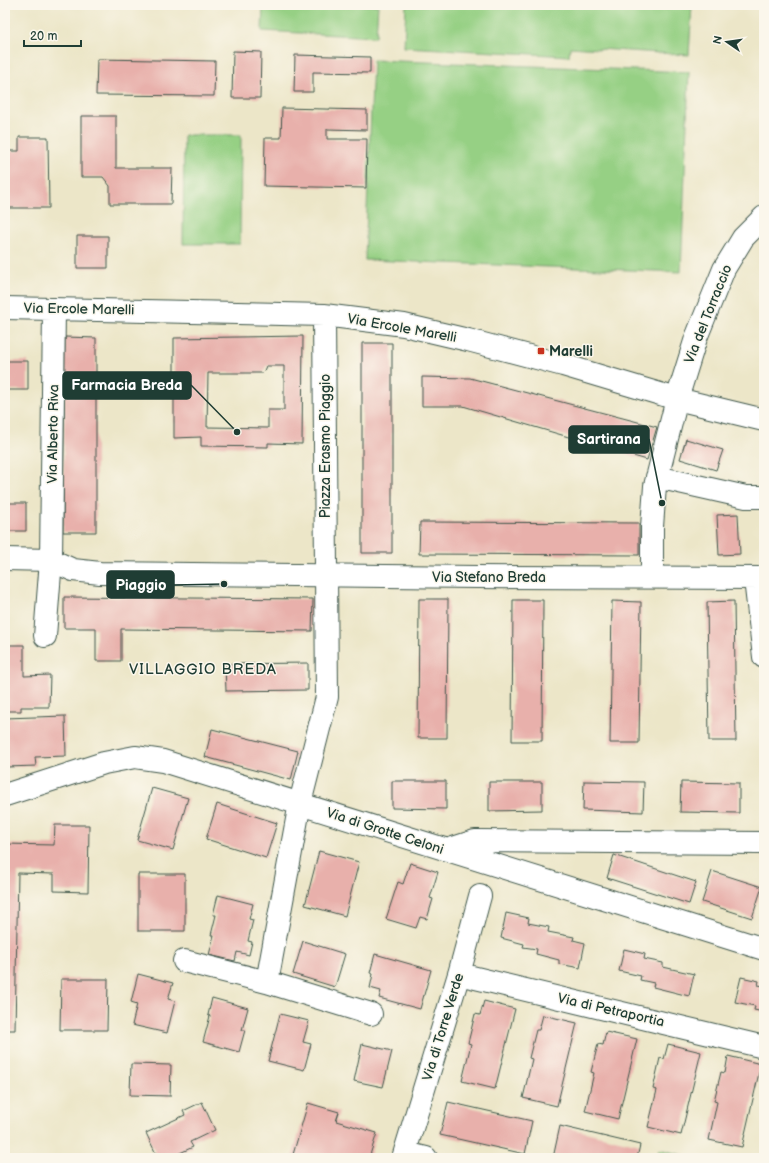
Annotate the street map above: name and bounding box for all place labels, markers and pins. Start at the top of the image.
place label: Marelli [549,343,593,360]
marker: Marelli [536,346,546,356]
callout: Farmacia Breda [63,372,191,399]
callout: Sartirana [569,426,649,453]
callout: Piaggio [107,571,174,598]

